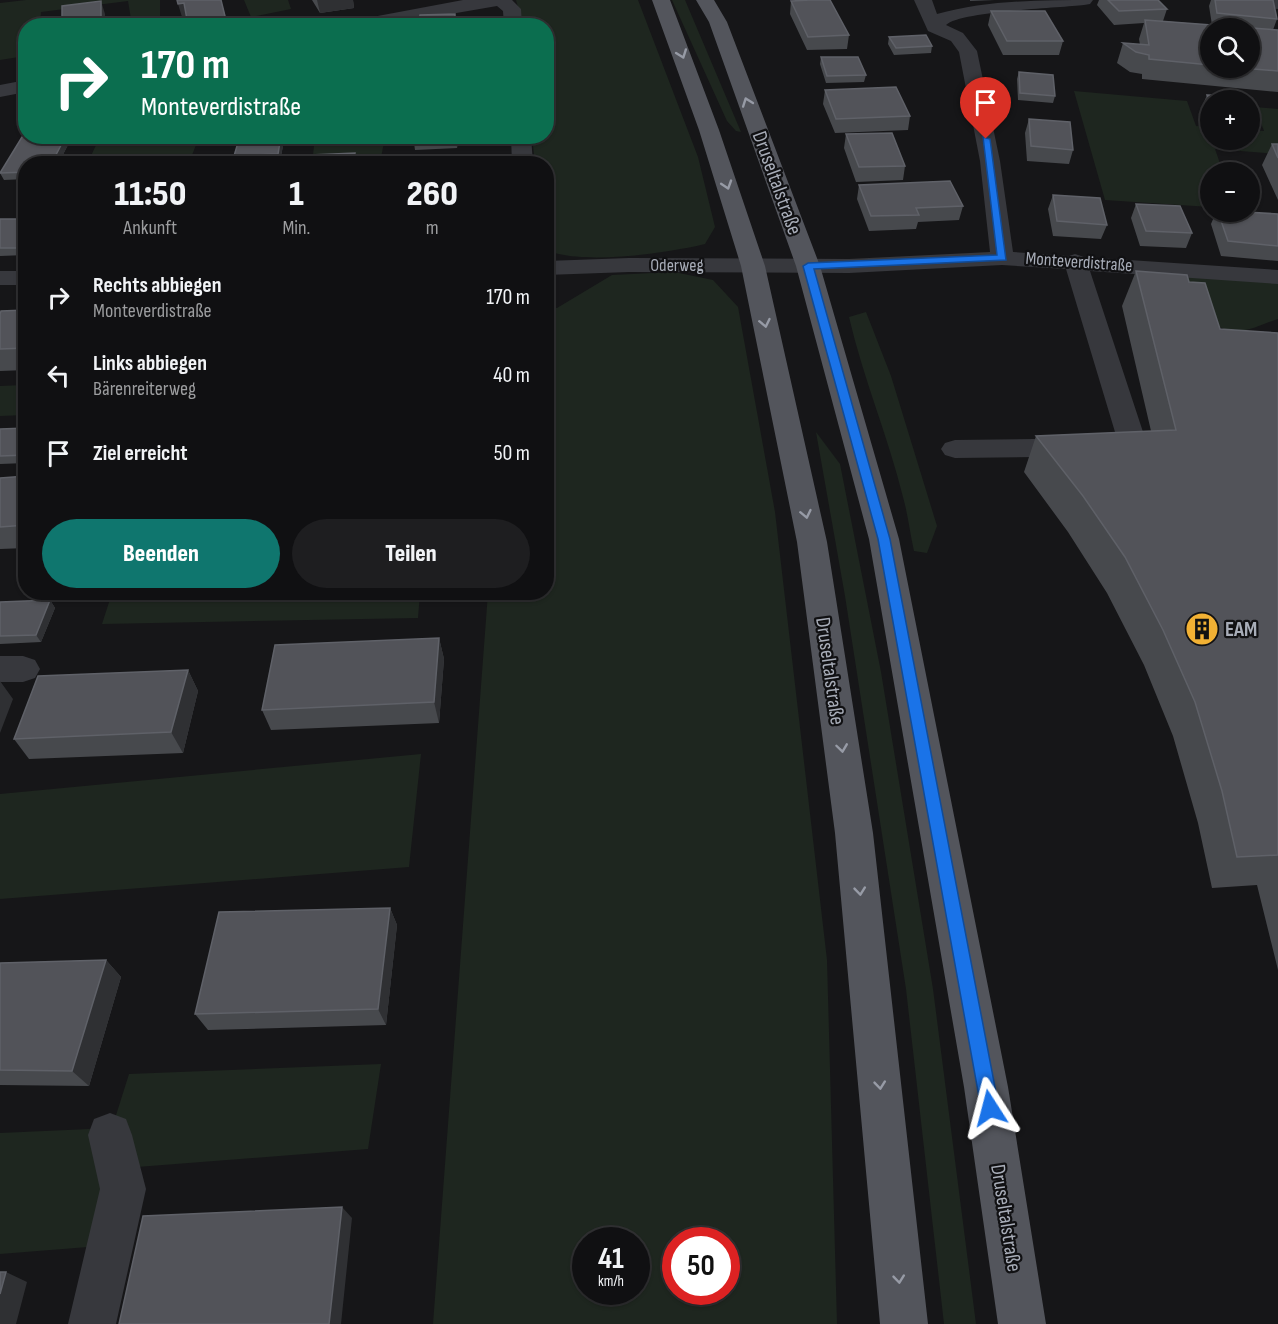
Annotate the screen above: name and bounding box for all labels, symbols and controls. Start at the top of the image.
map controls [1200,18,1260,222]
button: search [1200,18,1260,78]
text: 170 m [141,40,230,91]
icon: right [42,42,120,120]
one-way arrow [675,48,688,59]
pin [960,77,1011,139]
icon: arrive [969,86,1002,119]
button: + [1200,90,1260,150]
text: Monteverdistraße [141,91,301,123]
one-way arrow [742,97,755,108]
street label: Druseltalstraße [747,128,807,238]
button: − [1200,162,1260,222]
text: 11:50 [114,173,186,216]
text: 1 [289,173,304,216]
text: 260 [407,173,458,216]
one-way arrow [720,179,732,190]
text: Ankunft [123,216,177,240]
text: Min. [282,216,310,240]
text: m [426,216,439,240]
street label: Monteverdistraße [1025,248,1133,276]
street label: Oderweg [650,255,704,276]
text: Rechts abbiegen [93,272,222,299]
icon: right [42,281,75,314]
text: 170 m [486,284,530,311]
text: Monteverdistraße [93,299,212,323]
one-way arrow [758,318,771,328]
text: Links abbiegen [93,350,207,377]
icon: left [42,359,75,392]
text: 40 m [493,362,530,389]
text: Bärenreiterweg [93,377,196,401]
icon: arrive [42,437,75,470]
text: Ziel erreicht [93,440,188,467]
text: 50 m [494,440,530,467]
one-way arrow [798,509,811,519]
button: Beenden [42,519,280,588]
button: Teilen [292,519,530,588]
building icon: EAM [1184,611,1220,647]
street label: Druseltalstraße [810,616,850,726]
place label: EAM [1225,617,1257,642]
one-way arrow [835,743,847,753]
one-way arrow [853,886,866,895]
position arrow [958,1076,1022,1140]
one-way arrow [873,1080,886,1089]
street label: Druseltalstraße [985,1163,1027,1273]
speed limit sign: 50 [662,1227,740,1305]
text: 41 [598,1241,624,1277]
text: km/h [598,1272,624,1291]
one-way arrow [892,1274,905,1283]

